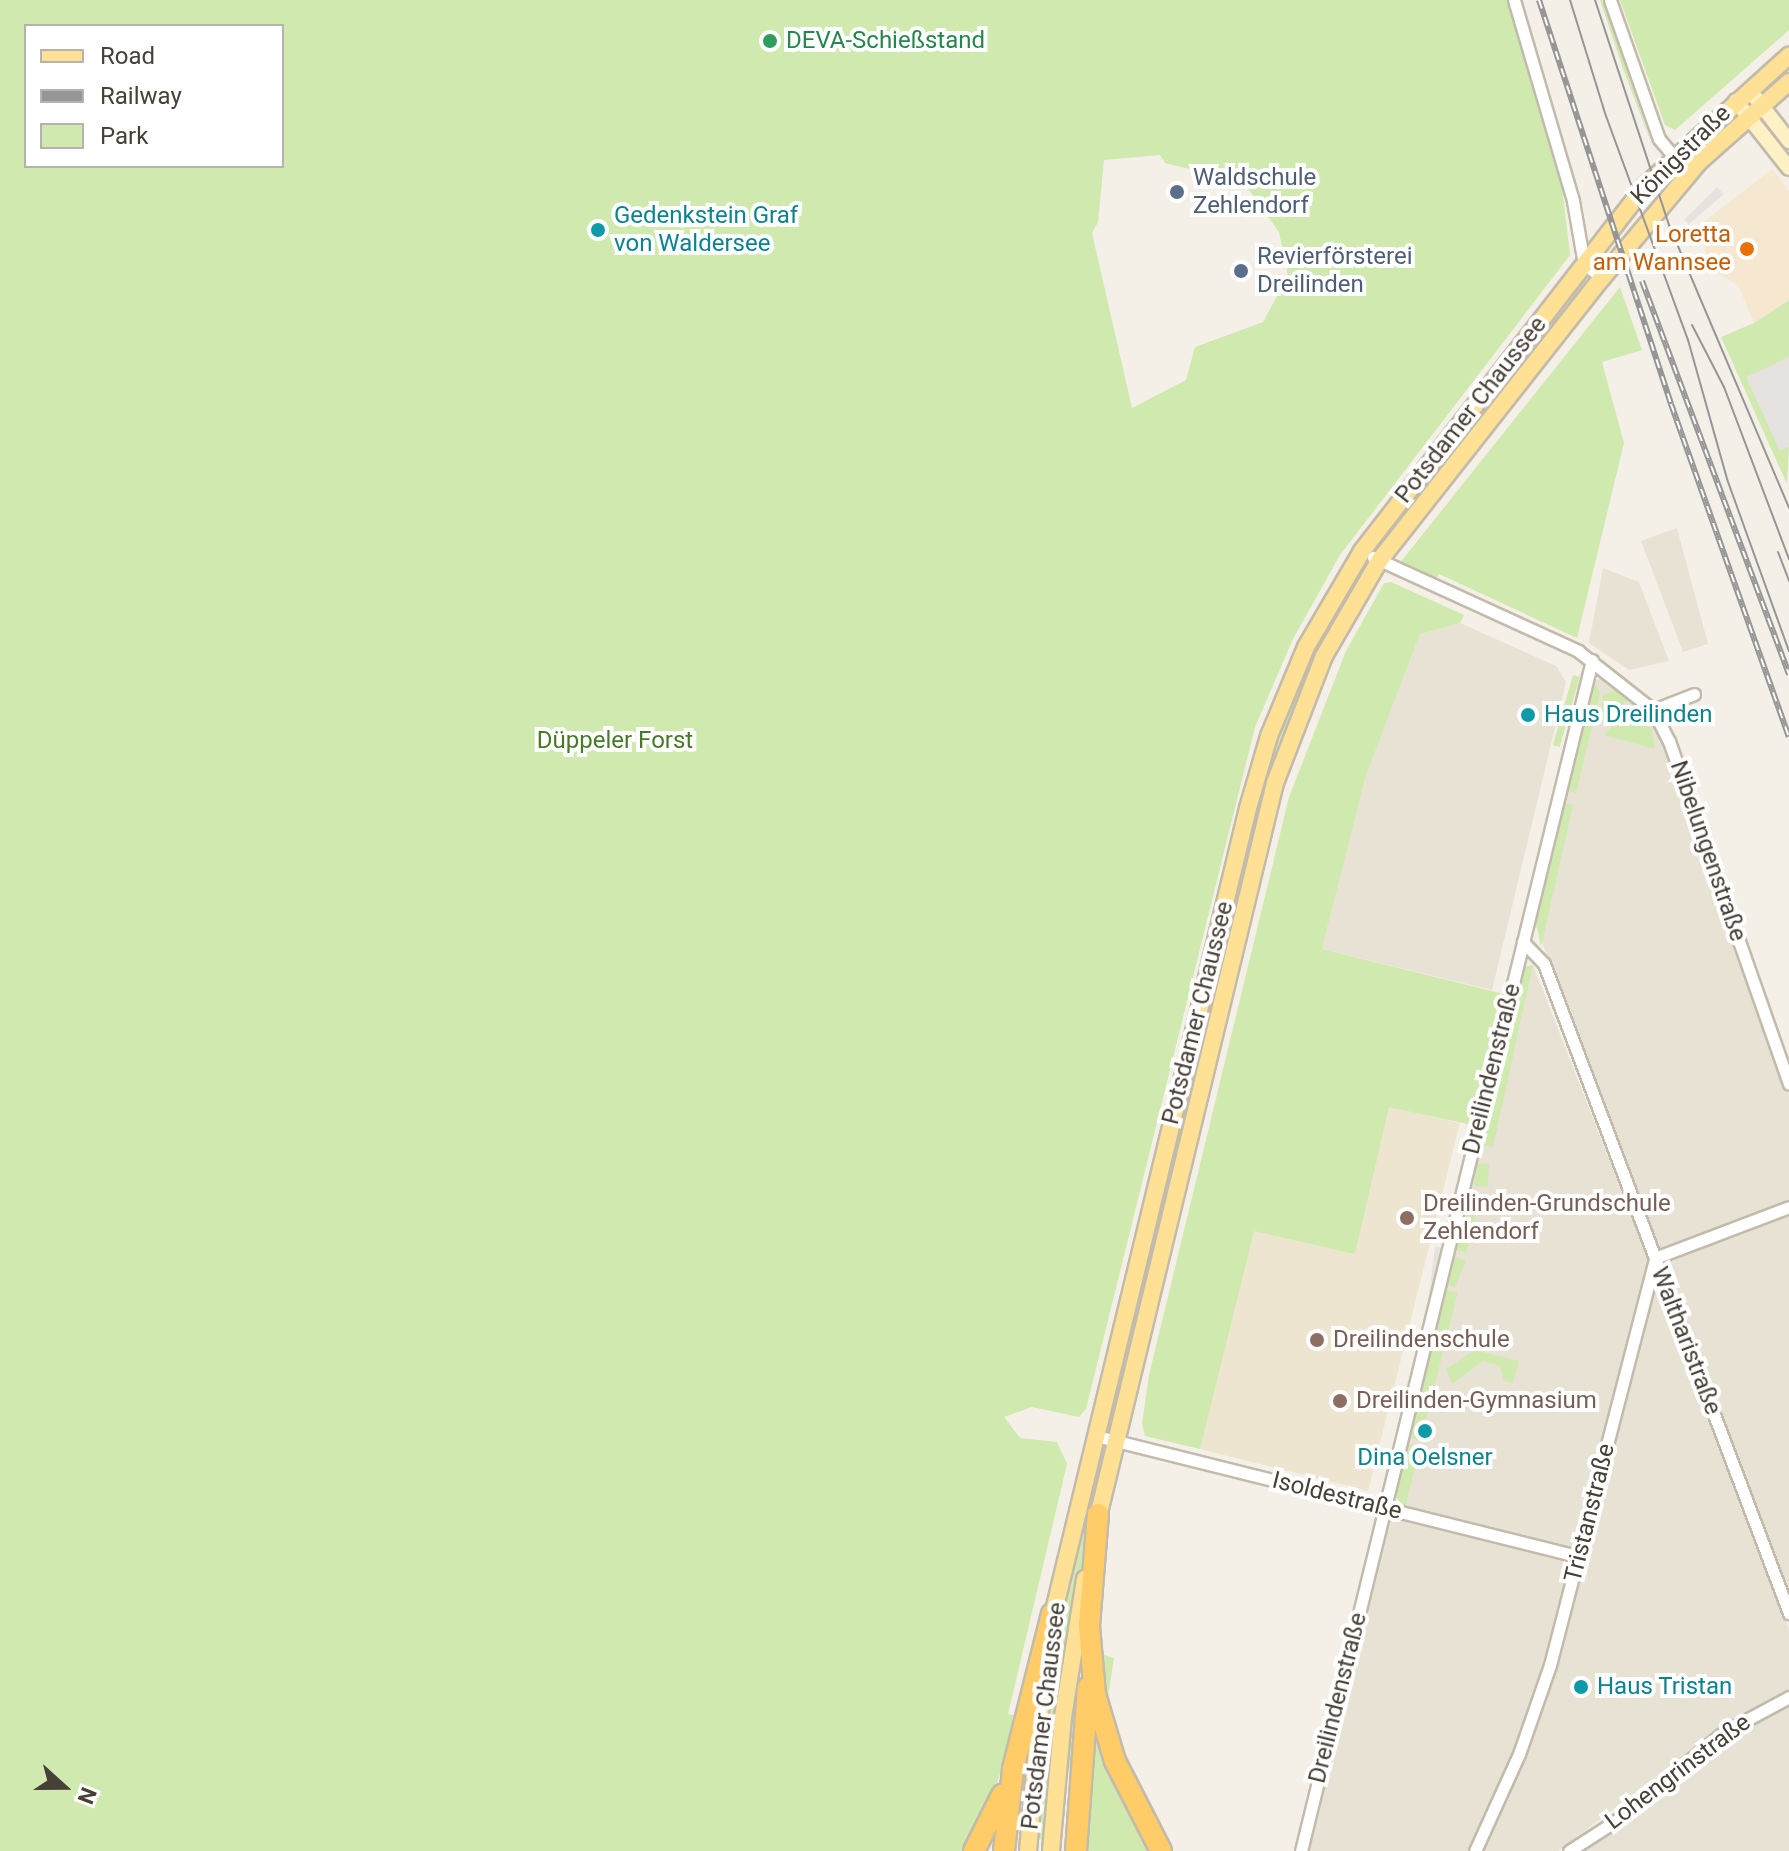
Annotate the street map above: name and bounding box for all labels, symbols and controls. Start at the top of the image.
legend [24,24,284,168]
place label: DEVA-Schießstand [786,27,985,55]
marker: DEVA-Schießstand [761,32,779,50]
text: Road [100,42,155,70]
text: Railway [100,82,182,110]
street label: Königstraße [1625,99,1737,211]
text: Park [100,122,148,150]
place label: Waldschule Zehlendorf [1193,164,1316,220]
marker: Waldschule Zehlendorf [1168,183,1186,201]
place label: Gedenkstein Graf von Waldersee [614,202,798,258]
marker: Gedenkstein Graf von Waldersee [589,221,607,239]
place label: Loretta am Wannsee [1593,221,1731,277]
marker: Loretta am Wannsee [1738,240,1756,258]
place label: Revierförsterei Dreilinden [1257,243,1412,299]
marker: Revierförsterei Dreilinden [1232,262,1250,280]
street label: Potsdamer Chaussee [1389,311,1553,509]
place label: Haus Dreilinden [1544,701,1712,729]
marker: Haus Dreilinden [1519,706,1537,724]
park label: Düppeler Forst [537,727,693,755]
street label: Nibelungenstraße [1664,757,1752,945]
street label: Potsdamer Chaussee [1156,899,1240,1127]
street label: Dreilindenstraße [1457,981,1527,1157]
place label: Dreilinden-Grundschule Zehlendorf [1423,1190,1671,1246]
marker: Dreilinden-Grundschule Zehlendorf [1398,1209,1416,1227]
street label: Waltharistraße [1645,1263,1727,1419]
place label: Dreilindenschule [1333,1326,1510,1354]
marker: Dreilindenschule [1308,1331,1326,1349]
place label: Dreilinden-Gymnasium [1356,1387,1597,1415]
marker: Dreilinden-Gymnasium [1331,1392,1349,1410]
marker: Dina Oelsner [1416,1422,1434,1440]
street label: Tristanstraße [1559,1441,1621,1585]
place label: Dina Oelsner [1357,1444,1493,1472]
street label: Isoldestraße [1269,1466,1405,1526]
street label: Potsdamer Chaussee [1016,1601,1072,1831]
street label: Dreilindenstraße [1303,1610,1373,1786]
place label: Haus Tristan [1597,1673,1733,1701]
marker: Haus Tristan [1572,1678,1590,1696]
street label: Lohengrinstraße [1600,1708,1756,1836]
north arrow [24,1747,104,1827]
text: N [72,1784,101,1808]

